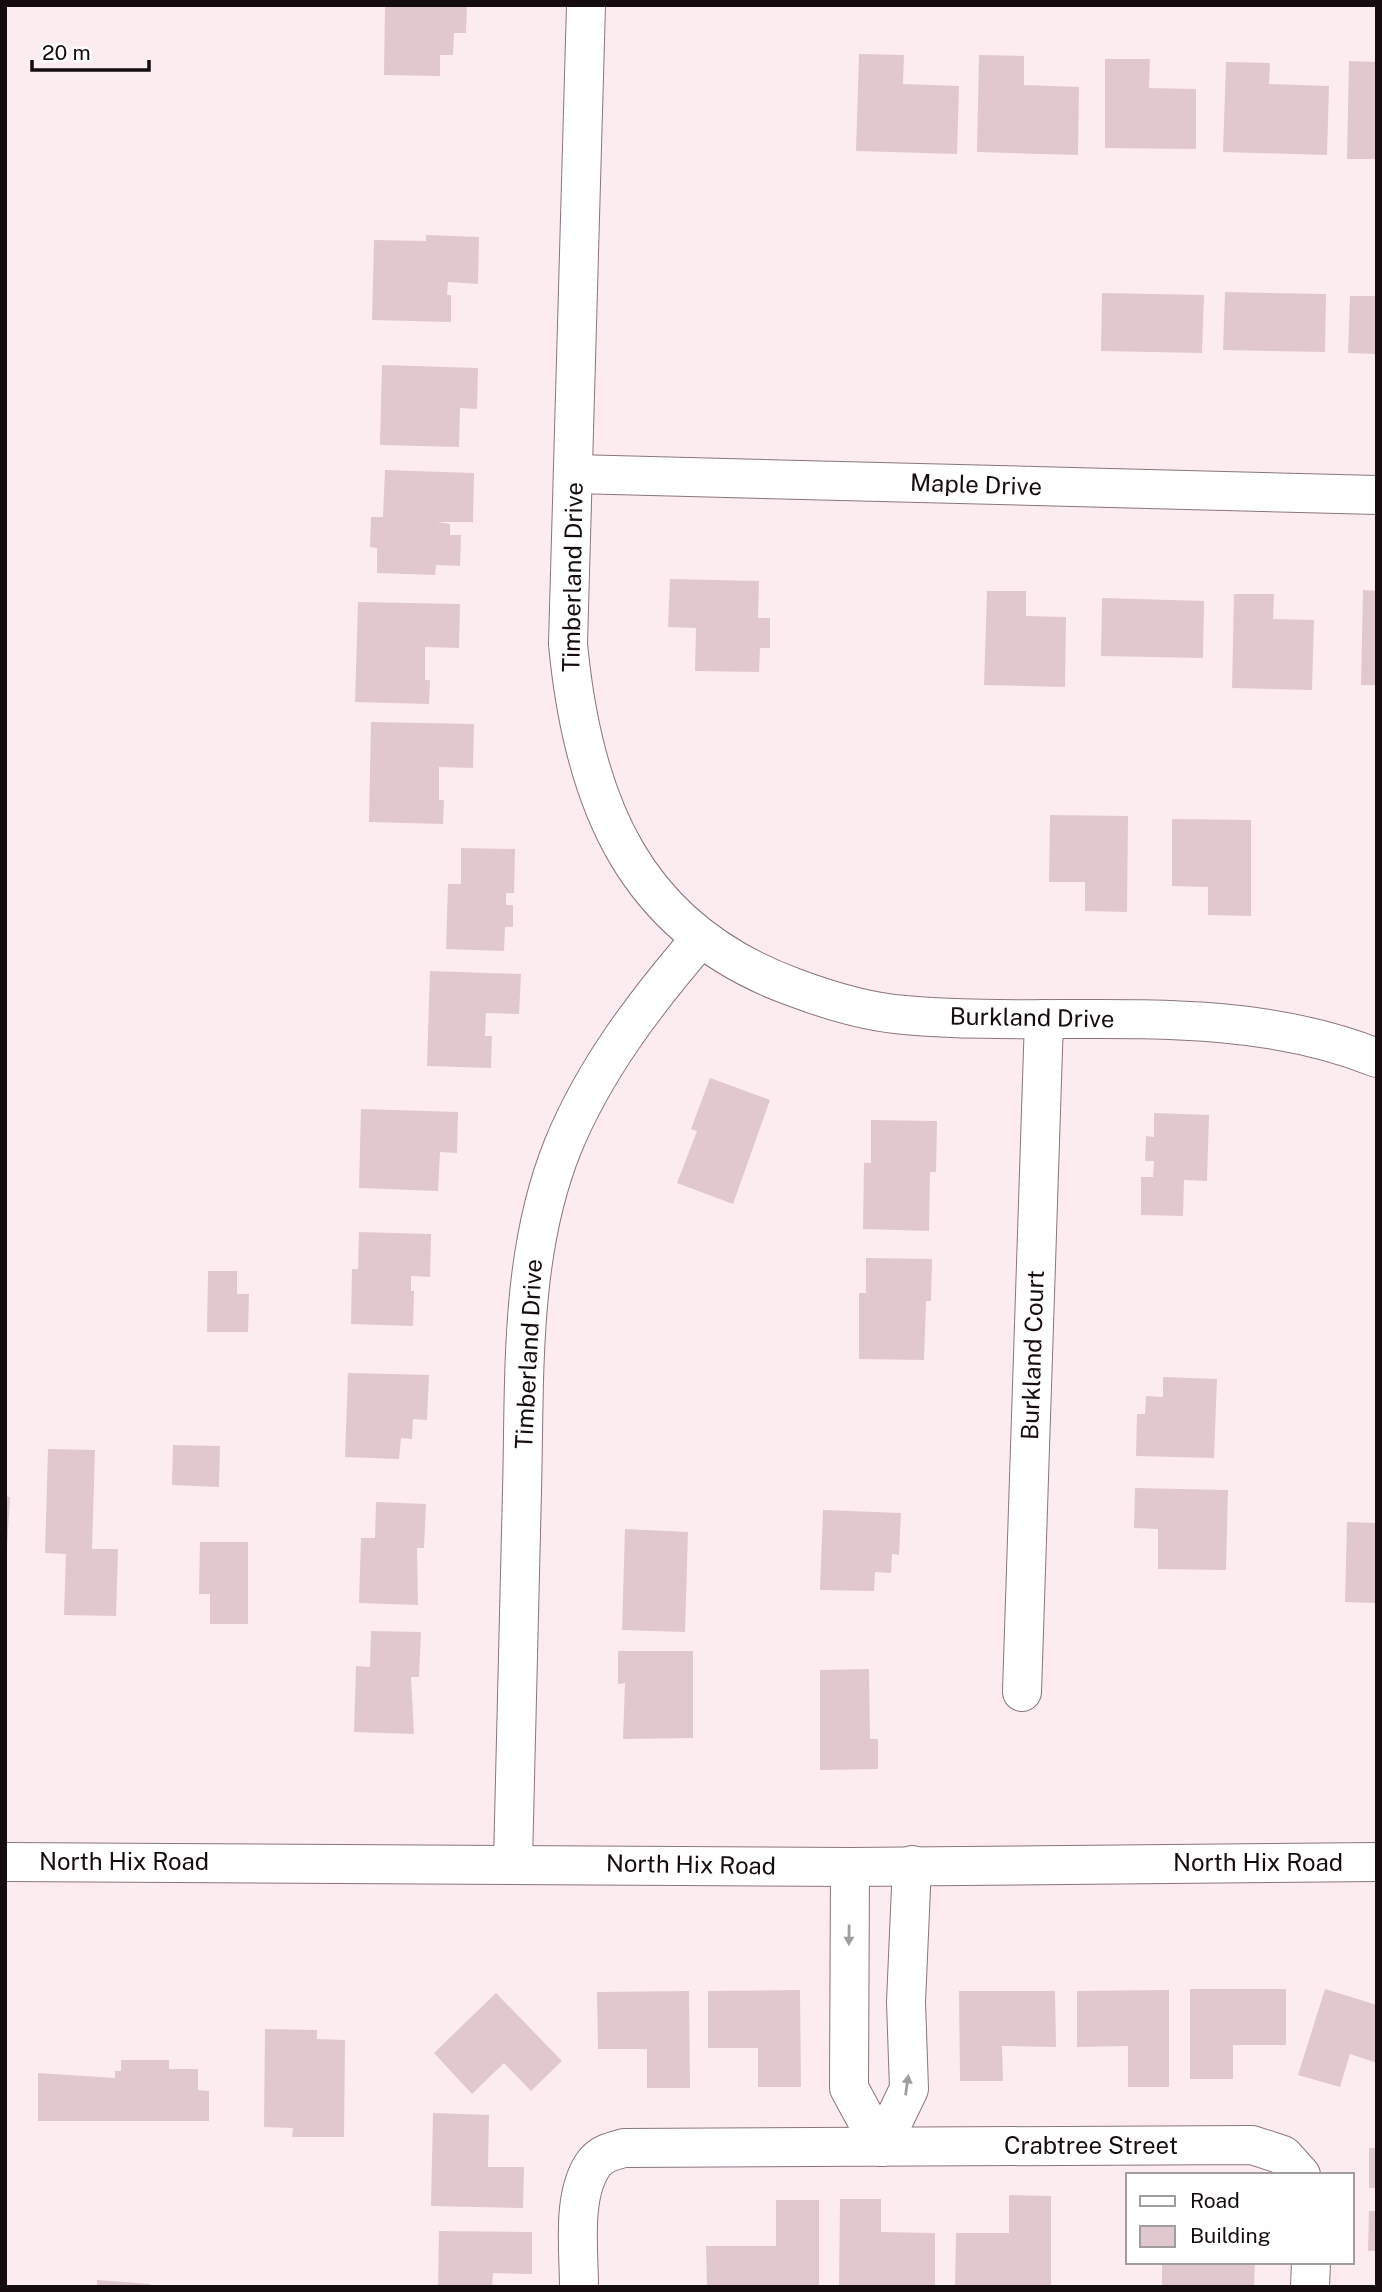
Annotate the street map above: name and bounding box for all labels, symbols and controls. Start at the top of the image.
scale bar [32,28,149,72]
text: 20 m [42,40,91,65]
street label: Maple Drive [910,468,1043,500]
street label: Timberland Drive [556,482,588,672]
street label: Burkland Drive [949,1002,1115,1032]
street label: Timberland Drive [509,1258,547,1450]
street label: Burkland Court [1015,1270,1049,1440]
street label: North Hix Road [39,1847,209,1875]
street label: North Hix Road [1173,1848,1343,1876]
street label: North Hix Road [606,1849,776,1879]
one-way arrow [843,1924,855,1946]
one-way arrow [901,2074,912,2096]
street label: Crabtree Street [1004,2131,1178,2159]
legend [1126,2173,1354,2264]
text: Road [1190,2188,1240,2213]
text: Building [1190,2223,1271,2248]

